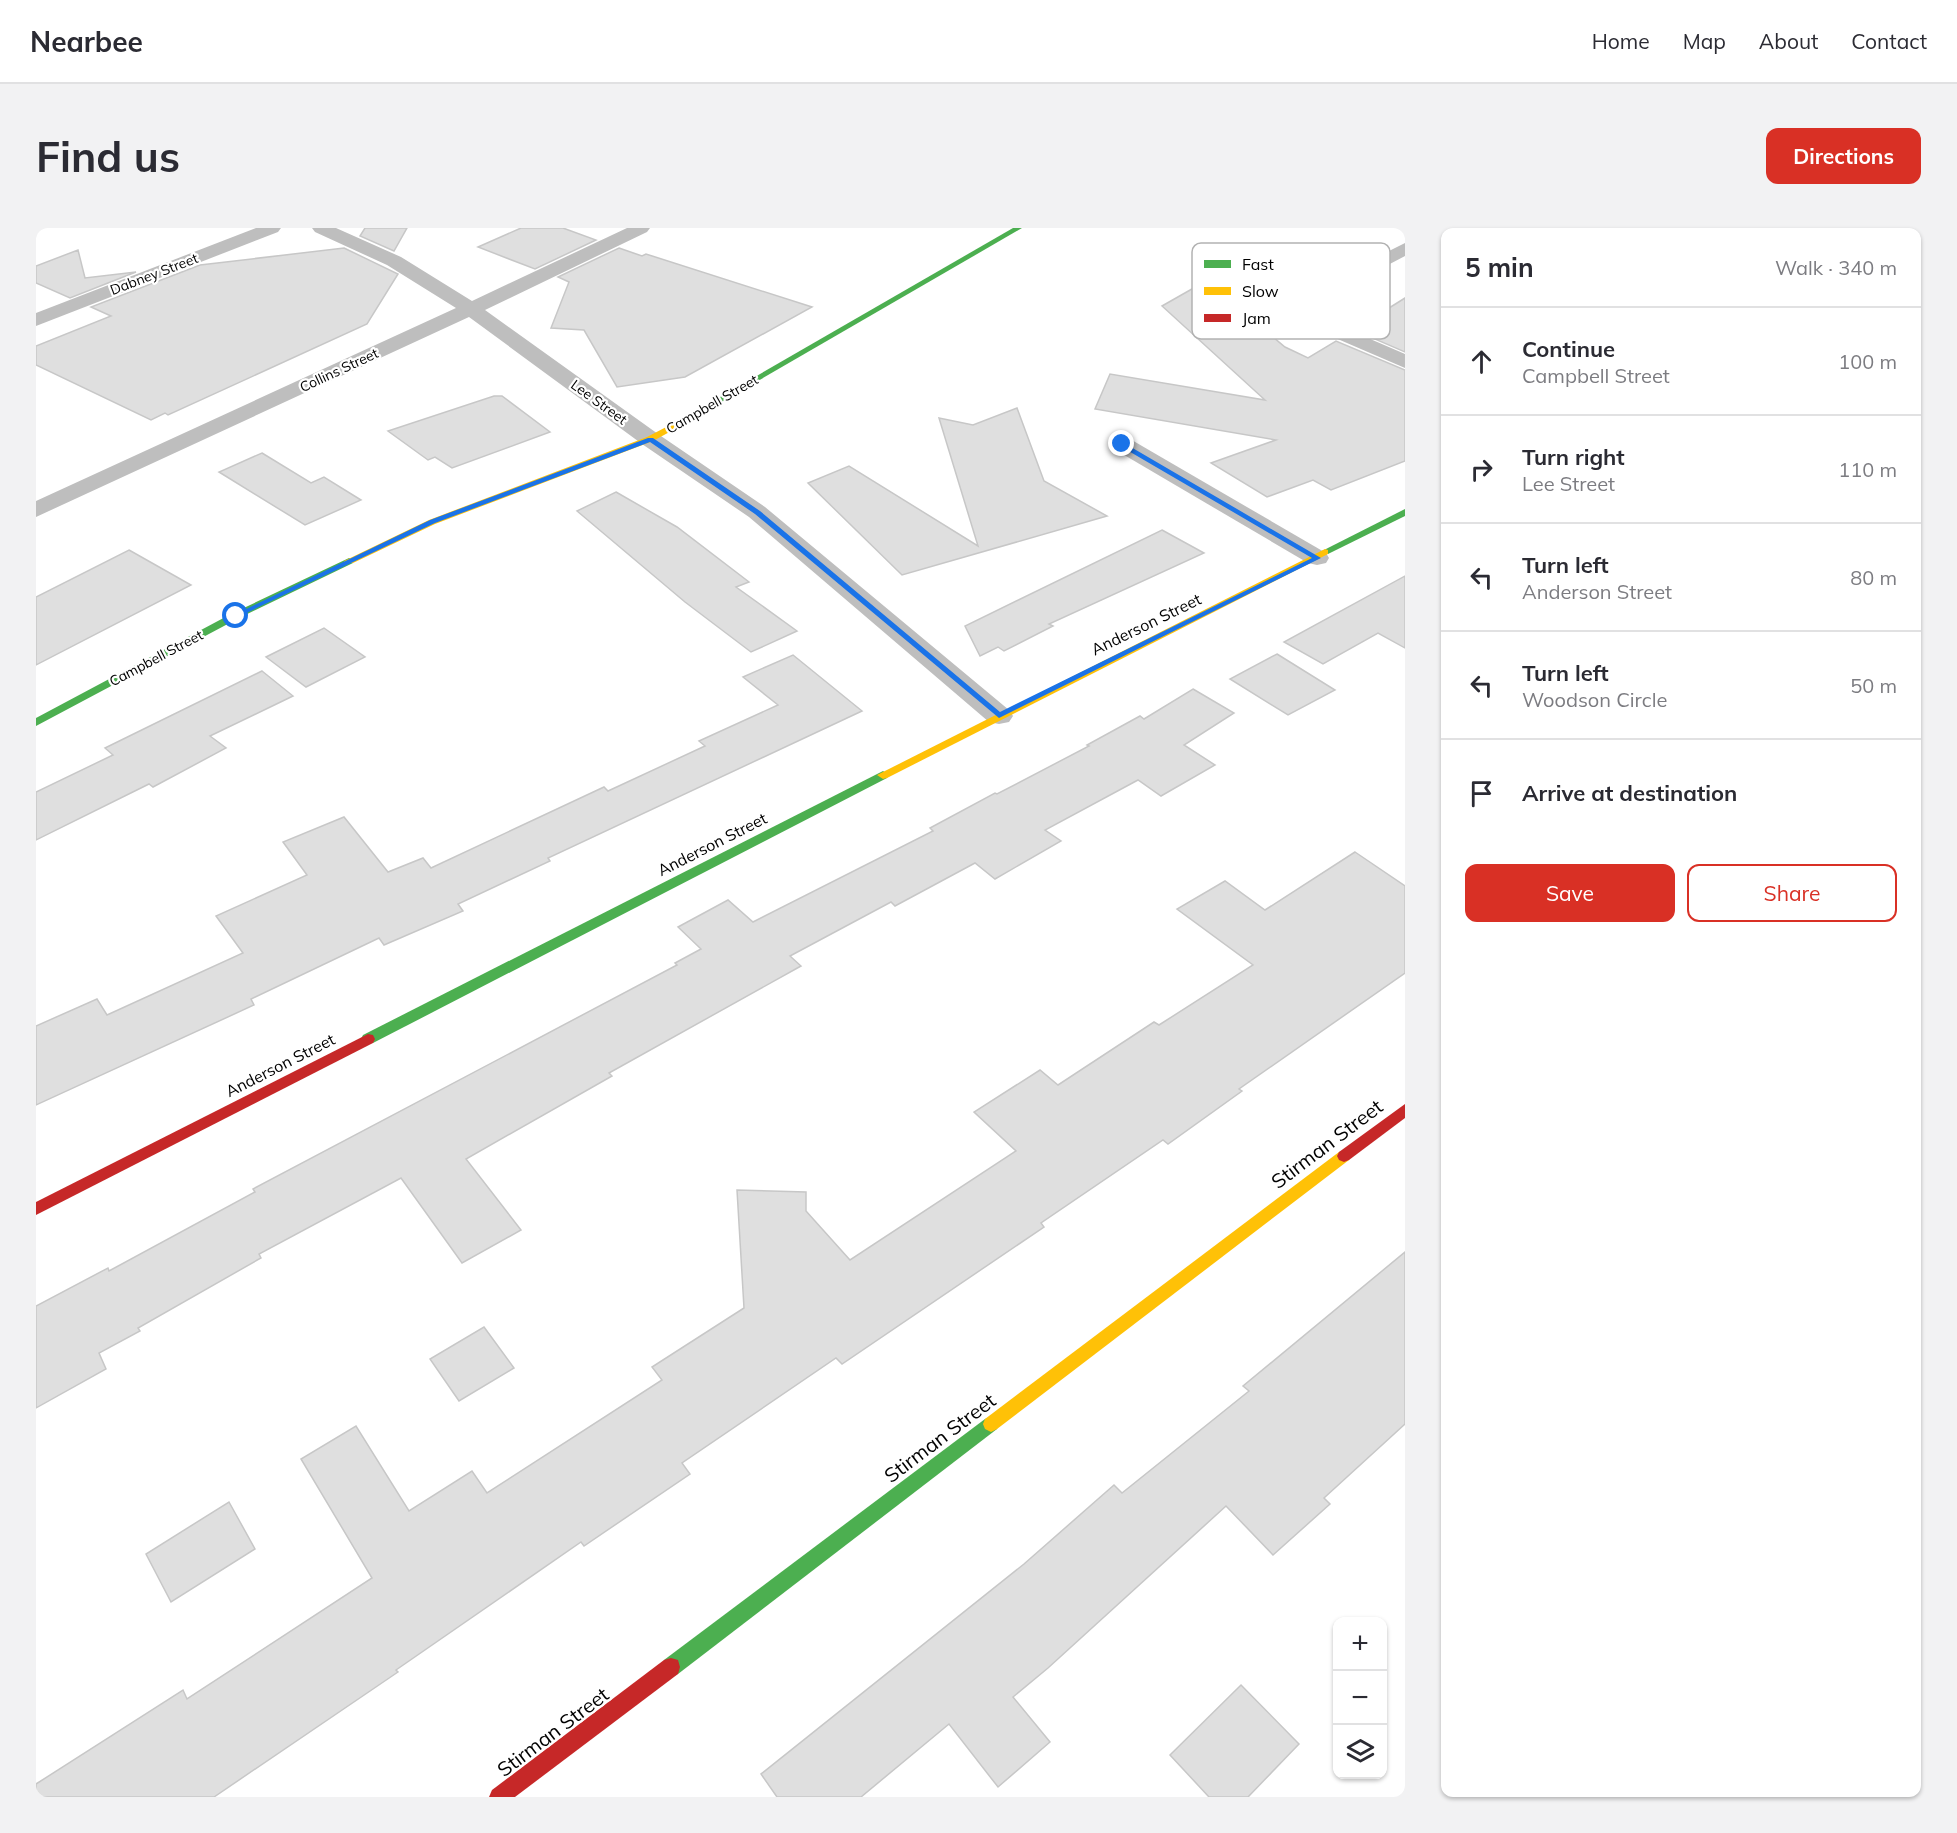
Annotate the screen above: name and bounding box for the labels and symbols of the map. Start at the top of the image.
legend [1192,243,1390,339]
street label: Dabney Street [107,249,201,299]
text: Fast [1242,254,1274,274]
text: Slow [1242,281,1279,301]
text: Jam [1242,308,1271,328]
street label: Collins Street [297,344,381,396]
street label: Campbell Street [663,370,761,438]
street label: Lee Street [567,376,631,428]
route end [1108,430,1134,456]
street label: Anderson Street [1088,589,1205,659]
route start [222,602,248,628]
street label: Campbell Street [106,626,206,690]
street label: Anderson Street [654,808,770,880]
street label: Anderson Street [222,1029,338,1101]
street label: Stirman Street [1266,1094,1387,1194]
street label: Stirman Street [879,1388,1000,1488]
street label: Stirman Street [492,1682,613,1782]

